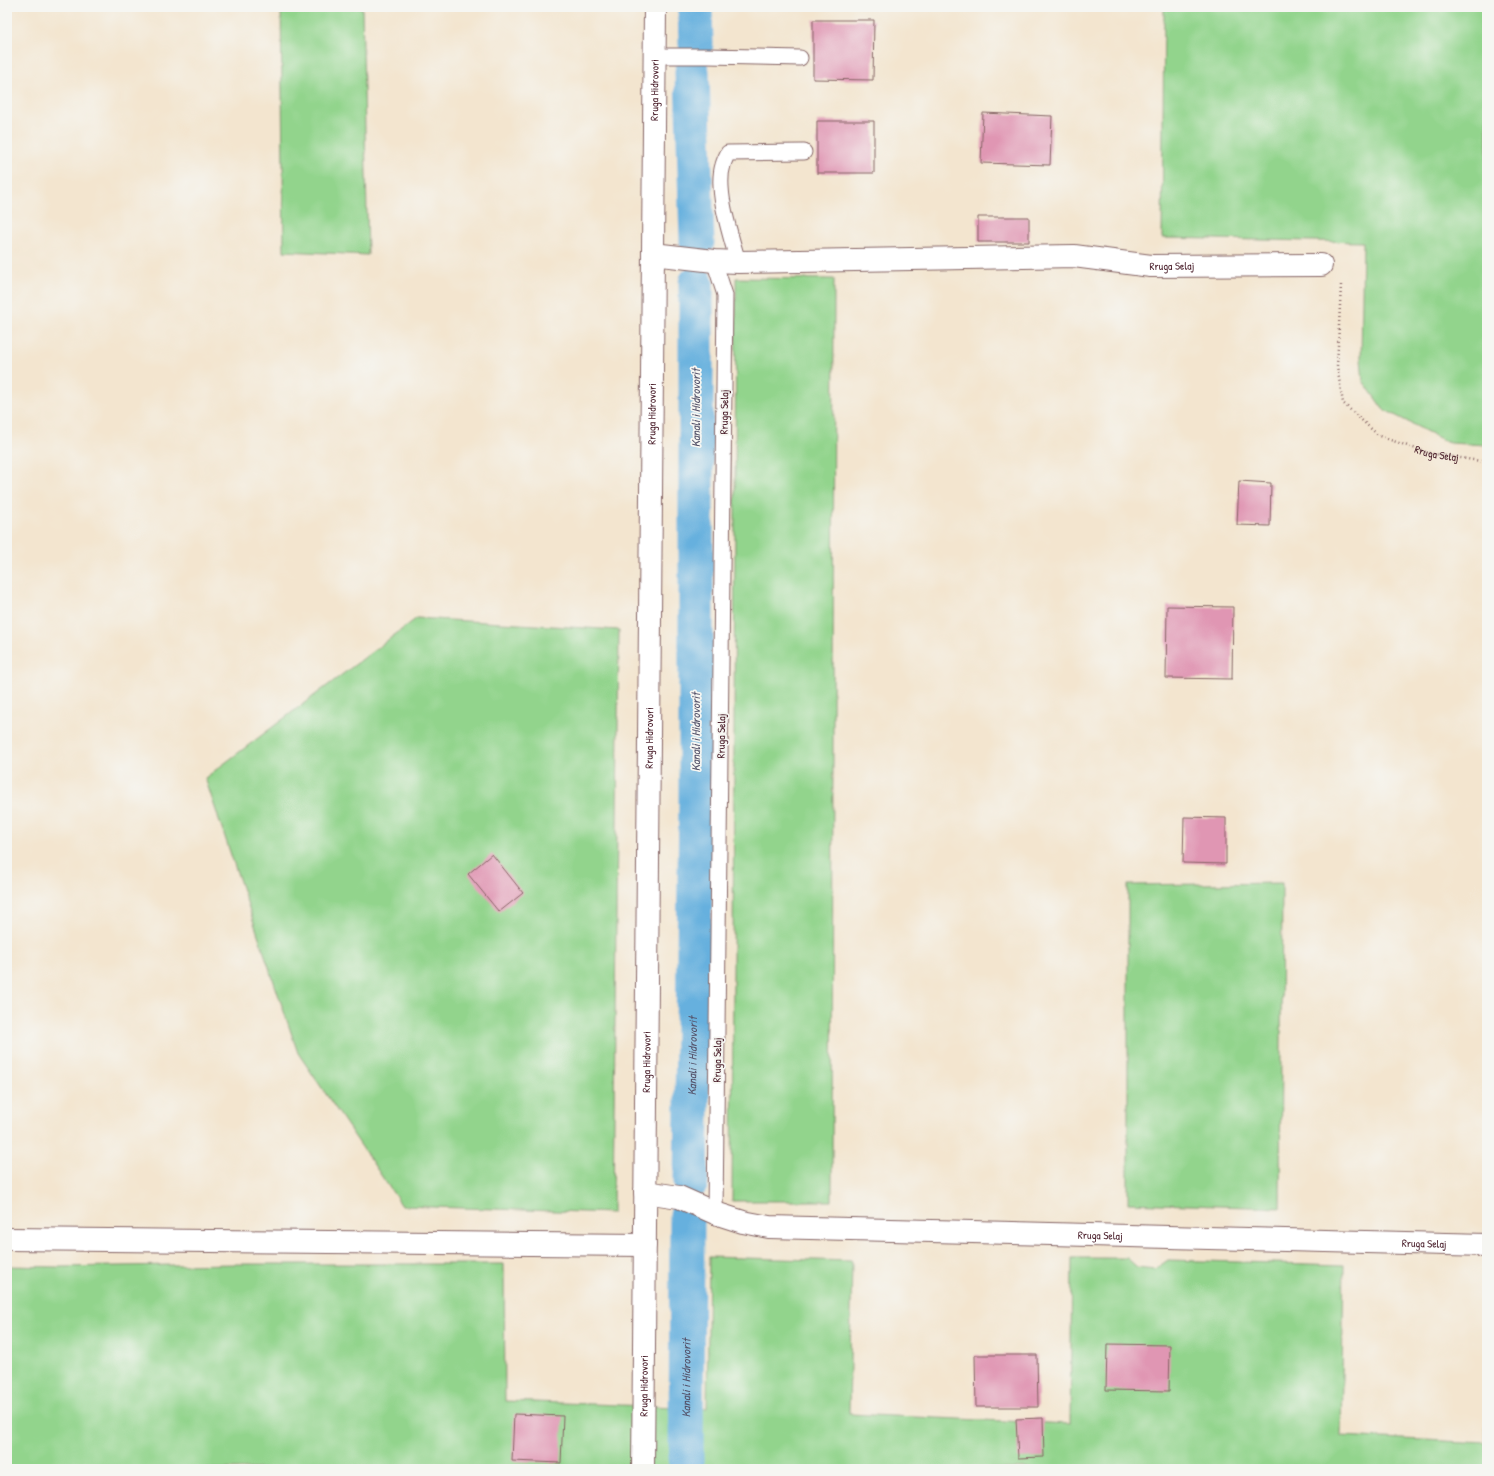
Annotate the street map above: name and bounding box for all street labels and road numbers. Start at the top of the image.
street label: Rruga Hidrovori [647,59,662,121]
street label: Rruga Selaj [1149,259,1194,273]
street label: Rruga Hidrovori [644,383,659,445]
street label: Rruga Selaj [717,390,731,434]
street label: Rruga Selaj [1413,442,1460,465]
street label: Rruga Hidrovori [642,707,656,769]
street label: Rruga Selaj [714,714,728,758]
street label: Rruga Hidrovori [639,1031,654,1093]
street label: Rruga Selaj [710,1038,724,1082]
street label: Rruga Selaj [1078,1228,1123,1243]
street label: Rruga Selaj [1402,1236,1447,1251]
street label: Rruga Hidrovori [636,1355,651,1417]

